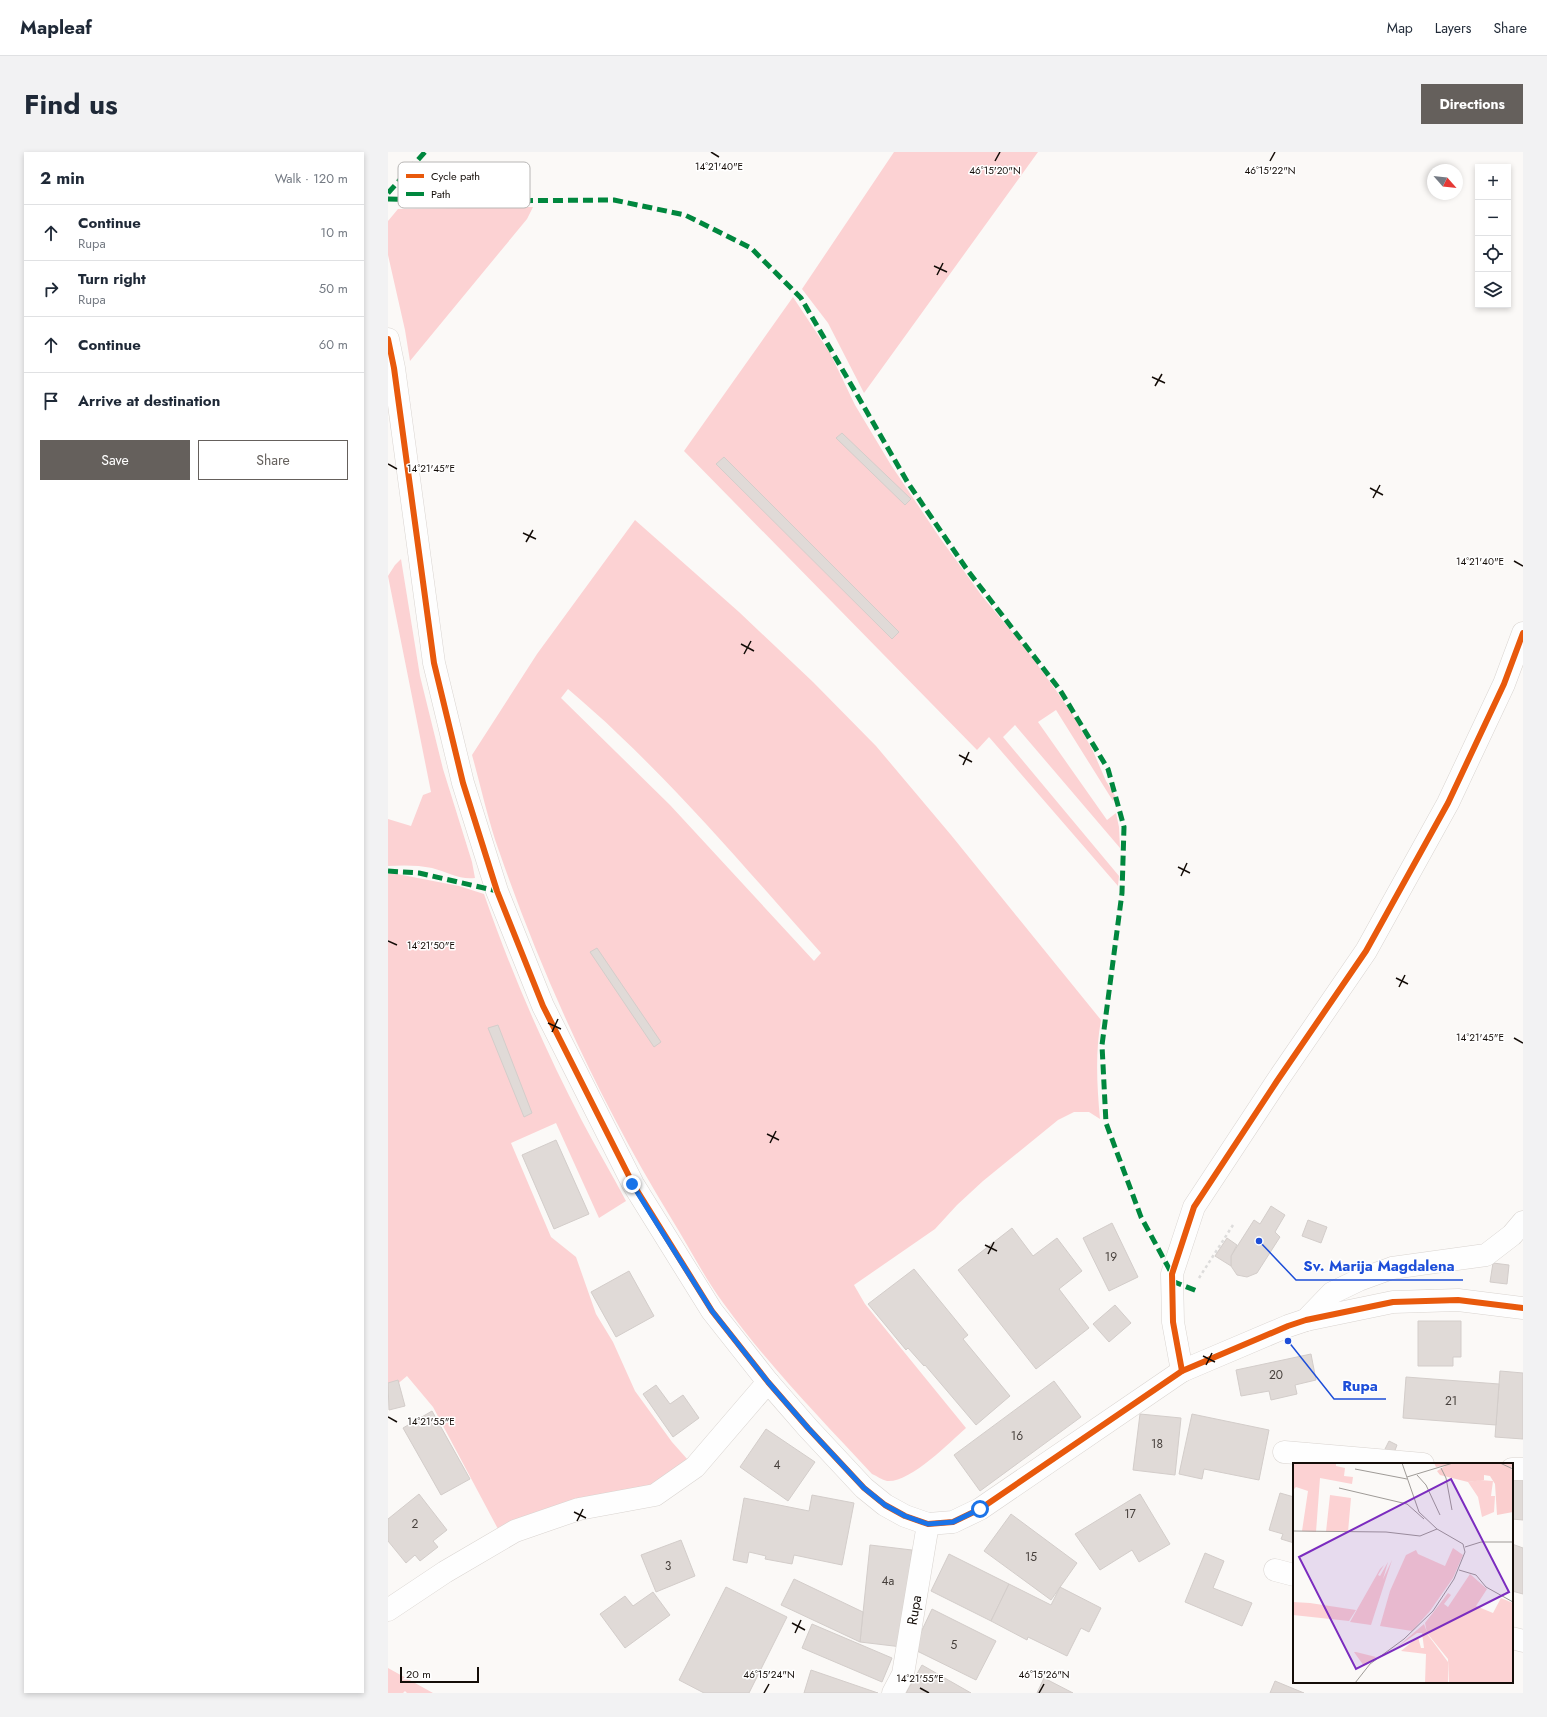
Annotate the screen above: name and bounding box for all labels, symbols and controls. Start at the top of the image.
text: Mapleaf [20,14,92,41]
text: Map [1387,18,1413,38]
text: Layers [1435,18,1471,38]
text: Share [1493,18,1527,38]
text: Find us [24,84,118,125]
button: Directions [1421,84,1523,124]
text: 14°21'40"E [695,159,743,174]
legend [398,162,530,208]
text: 46°15'20"N [969,163,1021,178]
text: 46°15'22"N [1244,163,1296,178]
north arrow [1427,164,1463,200]
map controls [1475,164,1511,308]
button: + [1475,164,1511,200]
text: 2 min [40,166,85,190]
text: Cycle path [431,168,480,184]
text: Walk · 120 m [275,169,348,188]
text: Path [431,186,450,202]
button: − [1475,200,1511,236]
text: Continue [78,212,141,234]
icon: ahead [40,222,62,244]
text: 10 m [320,223,348,242]
text: Rupa [78,234,106,253]
button: locate [1475,236,1511,272]
text: Turn right [78,268,146,290]
button: layers [1475,272,1511,308]
icon: right [40,278,62,300]
text: 50 m [319,279,348,298]
text: Rupa [78,290,106,309]
icon: ahead [40,334,62,356]
text: Continue [78,334,141,356]
text: 60 m [319,335,348,354]
icon: arrive [40,390,62,412]
text: Arrive at destination [78,390,220,412]
button: Save [40,440,190,480]
button: Share [198,440,348,480]
text: 14°21'45"E [407,461,455,476]
text: 14°21'40"E [1456,554,1504,569]
text: 14°21'50"E [407,938,455,953]
text: 14°21'45"E [1456,1030,1504,1045]
route end [623,1175,641,1193]
house number: 19 [1105,1248,1117,1266]
callout: Sv. Marija Magdalena [1296,1253,1463,1280]
text: Sv. Marija Magdalena [1303,1255,1455,1277]
house number: 20 [1269,1366,1283,1384]
callout: Rupa [1334,1372,1386,1399]
text: Rupa [1342,1375,1378,1397]
house number: 21 [1445,1392,1457,1410]
text: 14°21'55"E [407,1414,455,1429]
house number: 16 [1011,1427,1023,1445]
house number: 18 [1151,1435,1163,1453]
house number: 4 [774,1456,781,1474]
inset map [1293,1463,1513,1683]
route start [971,1500,989,1518]
house number: 17 [1124,1505,1137,1523]
house number: 2 [412,1515,419,1533]
house number: 15 [1025,1548,1037,1566]
house number: 3 [665,1557,672,1575]
house number: 4a [882,1572,895,1590]
street label: Rupa [902,1594,926,1626]
house number: 5 [951,1636,958,1654]
scale bar [400,1665,479,1684]
text: 20 m [406,1666,431,1682]
text: 46°15'24"N [743,1667,795,1682]
text: 46°15'26"N [1018,1667,1070,1682]
text: 14°21'55"E [896,1671,944,1686]

